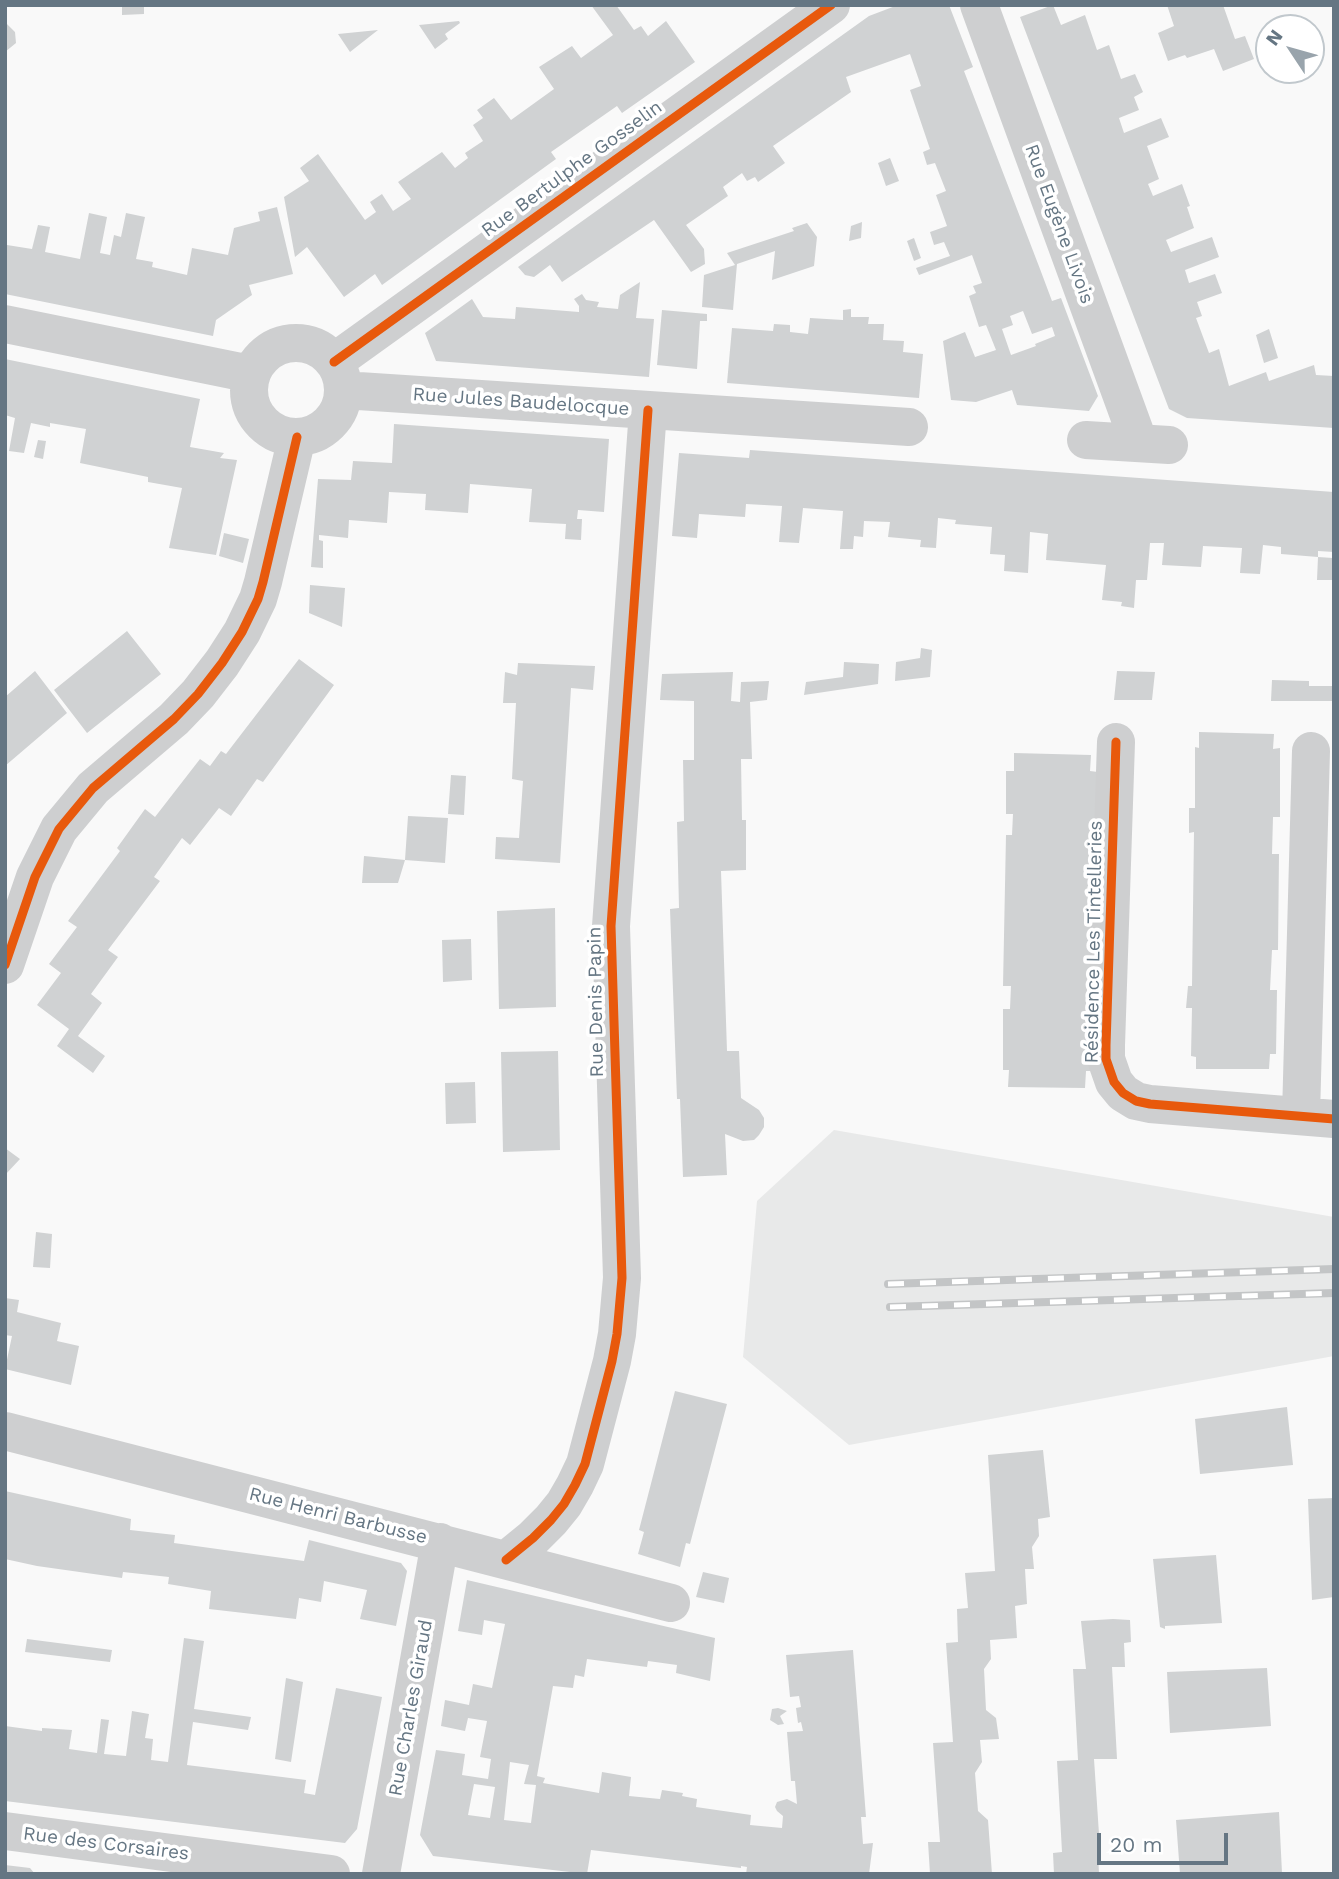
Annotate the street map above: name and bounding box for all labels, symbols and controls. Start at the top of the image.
north arrow [1255,14,1325,84]
text: N [1261,25,1288,50]
street label: Rue Bertulphe Gosselin [477,96,667,242]
street label: Rue Eugène Livois [1020,141,1098,307]
street label: Rue Jules Baudelocque [412,383,630,421]
street label: Résidence Les Tintelleries [1080,820,1108,1064]
street label: Rue Denis Papin [583,926,609,1078]
street label: Rue Henri Barbusse [246,1483,430,1549]
street label: Rue Charles Giraud [384,1618,438,1798]
scale bar [1101,1820,1232,1864]
street label: Rue des Corsaires [22,1823,190,1865]
text: 20 m [1110,1832,1162,1857]

